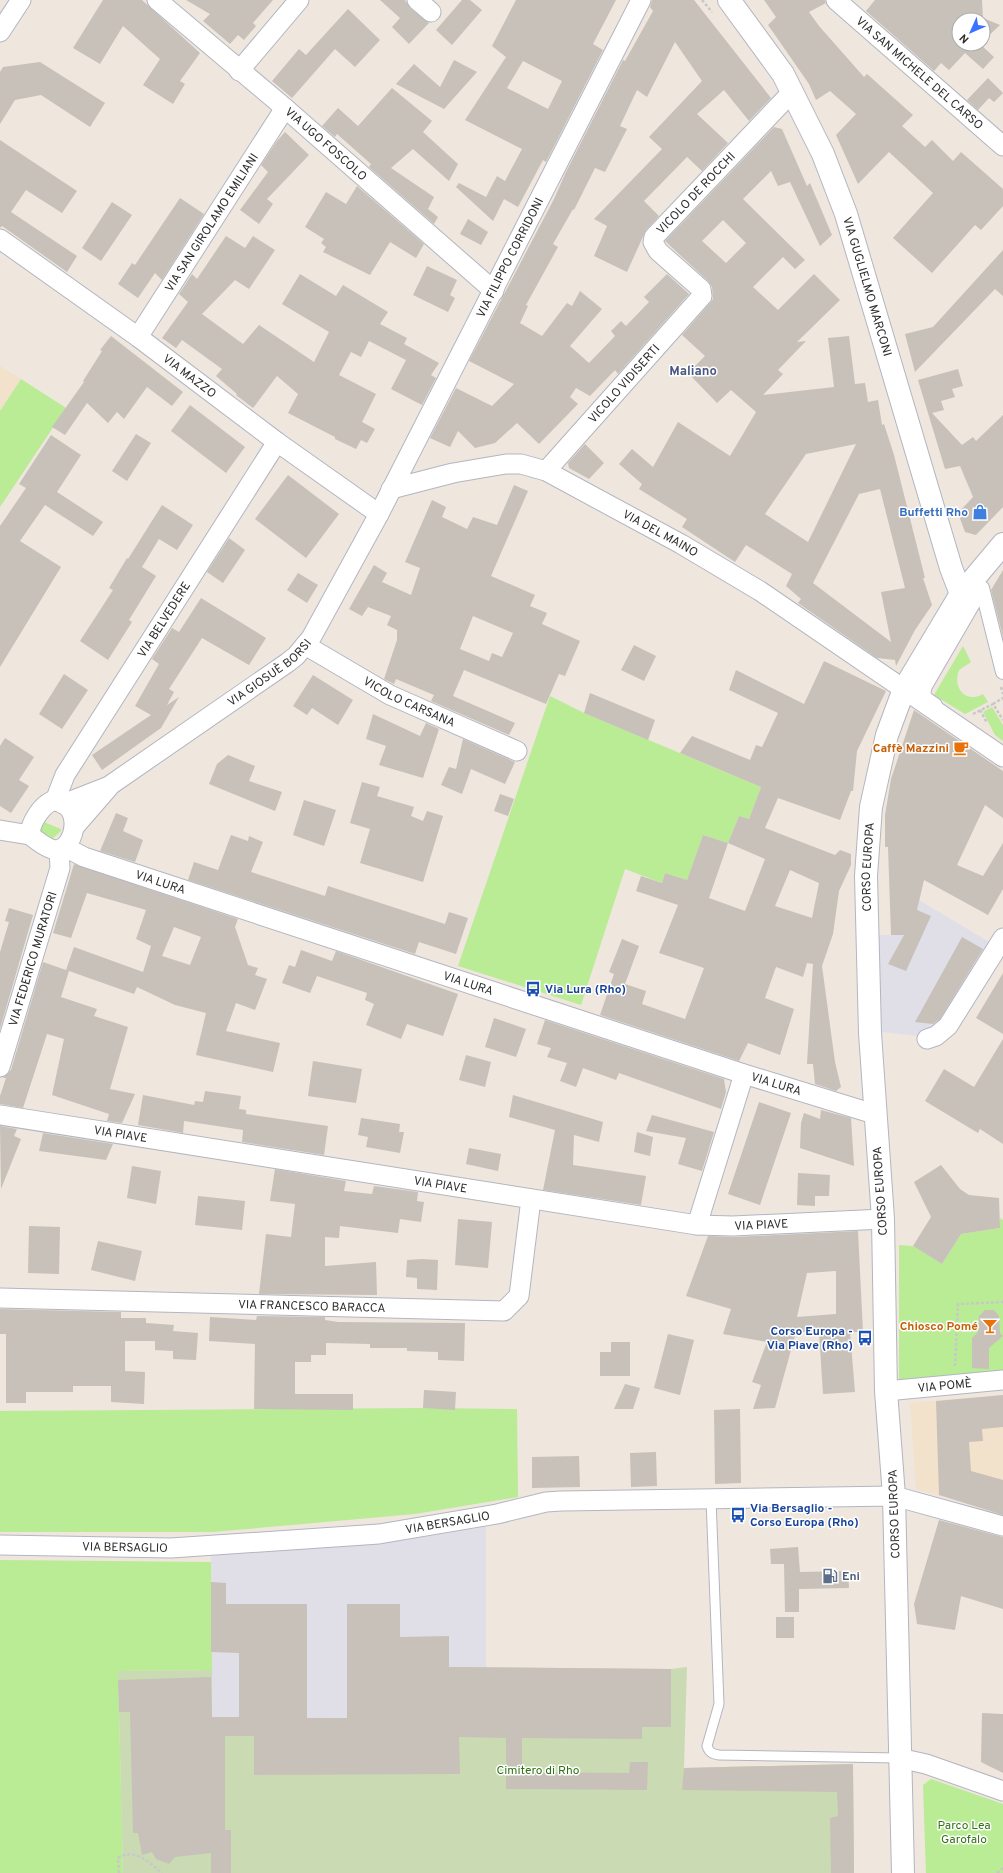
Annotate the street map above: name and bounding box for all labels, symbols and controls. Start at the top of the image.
north arrow [951,12,991,52]
street label: VIA SAN MICHELE DEL CARSO [853,14,987,132]
street label: VIA UGO FOSCOLO [281,104,370,185]
street label: VICOLO DE ROCCHI [654,149,740,238]
street label: VIA SAN GIROLAMO EMILIANI [162,151,263,295]
street label: VIA FILIPPO CORRIDONI [473,195,548,321]
street label: VIA GUGLIELMO MARCONI [838,215,895,359]
street label: VICOLO VIDISERTI [585,341,664,427]
street label: VIA MAZZO [159,351,219,402]
district label: Maliano [669,364,717,380]
shop icon: Buffetti Rho [971,503,989,521]
place label: Buffetti Rho [899,505,968,521]
street label: VIA DEL MAINO [619,507,701,561]
street label: VIA BELVEDERE [135,579,195,661]
street label: VIA GIOSUÈ BORSI [225,636,316,711]
street label: VICOLO CARSANA [360,674,457,732]
cafe icon: Caffè Mazzini [952,739,970,757]
place label: Caffè Mazzini [873,741,949,757]
street label: CORSO EUROPA [859,822,879,912]
street label: VIA LURA [133,867,187,899]
street label: VIA FEDERICO MURATORI [6,890,61,1028]
street label: VIA LURA [441,969,495,1000]
bus stop icon: Via Lura (Rho) [524,980,542,998]
place label: Via Lura (Rho) [545,982,626,998]
street label: VIA LURA [749,1070,803,1100]
street label: VIA PIAVE [92,1123,148,1147]
street label: CORSO EUROPA [870,1146,892,1236]
street label: VIA PIAVE [412,1173,468,1198]
street label: VIA PIAVE [734,1216,789,1235]
street label: VIA FRANCESCO BARACCA [238,1297,386,1317]
bar icon: Chiosco Pomé [981,1317,999,1335]
place label: Chiosco Pomé [900,1319,978,1335]
place label: Corso Europa - Via Piave (Rho) [767,1324,853,1354]
bus stop icon: Corso Europa - Via Piave (Rho) [856,1329,874,1347]
street label: VIA POMÈ [917,1376,973,1397]
street label: CORSO EUROPA [885,1469,905,1559]
place label: Via Bersaglio - Corso Europa (Rho) [750,1501,859,1531]
bus stop icon: Via Bersaglio - Corso Europa (Rho) [729,1506,747,1524]
street label: VIA BERSAGLIO [404,1508,491,1538]
street label: VIA BERSAGLIO [82,1539,168,1557]
fuel station icon: Eni [821,1567,839,1585]
place label: Eni [842,1569,860,1585]
park label: Cimitero di Rho [496,1763,580,1779]
park label: Parco Lea Garofalo [937,1818,991,1848]

